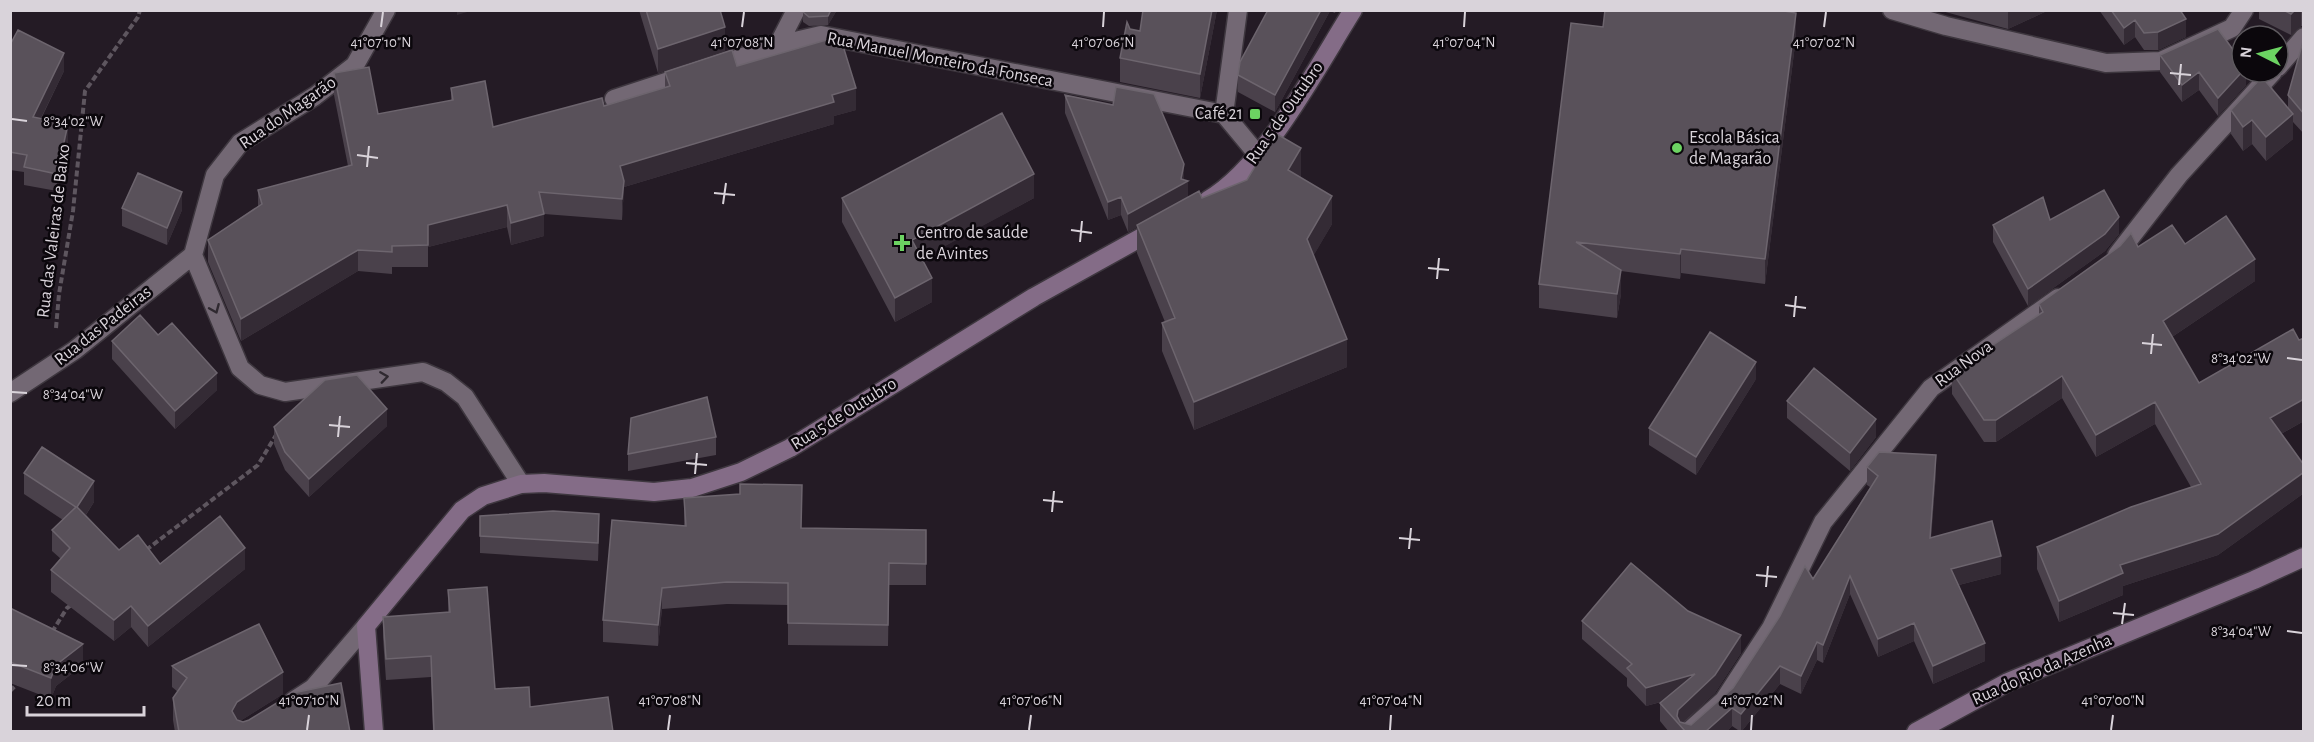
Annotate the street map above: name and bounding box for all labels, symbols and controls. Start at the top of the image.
north arrow [2230,24,2290,84]
street label: Rua Manuel Monteiro da Fonseca [826,29,1054,91]
text: 41°07'10"N [351,35,411,50]
text: 41°07'08"N [711,35,773,50]
text: 41°07'06"N [1072,35,1134,50]
text: 41°07'04"N [1432,35,1496,50]
text: 41°07'02"N [1793,35,1855,50]
text: N [2238,46,2255,59]
street label: Rua 5 de Outubro [1243,58,1327,167]
street label: Rua do Magarão [237,73,340,153]
place label: Café 21 [1195,105,1243,123]
marker: Café 21 [1248,107,1262,121]
text: 8°34'02"W [43,114,104,129]
place label: Escola Básica de Magarão [1689,129,1780,168]
marker: Escola Básica de Magarão [1670,141,1684,155]
street label: Rua das Valeiras de Baixo [34,143,74,319]
place label: Centro de saúde de Avintes [916,224,1028,263]
marker: Centro de saúde de Avintes [893,234,911,252]
street label: Rua das Padeiras [51,283,155,369]
one-way arrow [208,303,220,314]
street label: Rua Nova [1932,337,1996,391]
text: 8°34'02"W [2211,351,2272,366]
one-way arrow [379,372,388,384]
street label: Rua 5 de Outubro [788,374,900,454]
text: 8°34'04"W [43,387,104,402]
text: 8°34'04"W [2211,624,2272,639]
street label: Rua do Rio da Azenha [1969,631,2115,709]
text: 8°34'06"W [43,660,104,675]
scale bar [27,679,144,717]
text: 20 m [36,692,71,710]
text: 41°07'10"N [279,693,339,708]
text: 41°07'08"N [639,693,701,708]
text: 41°07'06"N [1000,693,1062,708]
text: 41°07'04"N [1359,693,1423,708]
text: 41°07'02"N [1721,693,1783,708]
text: 41°07'00"N [2081,693,2145,708]

